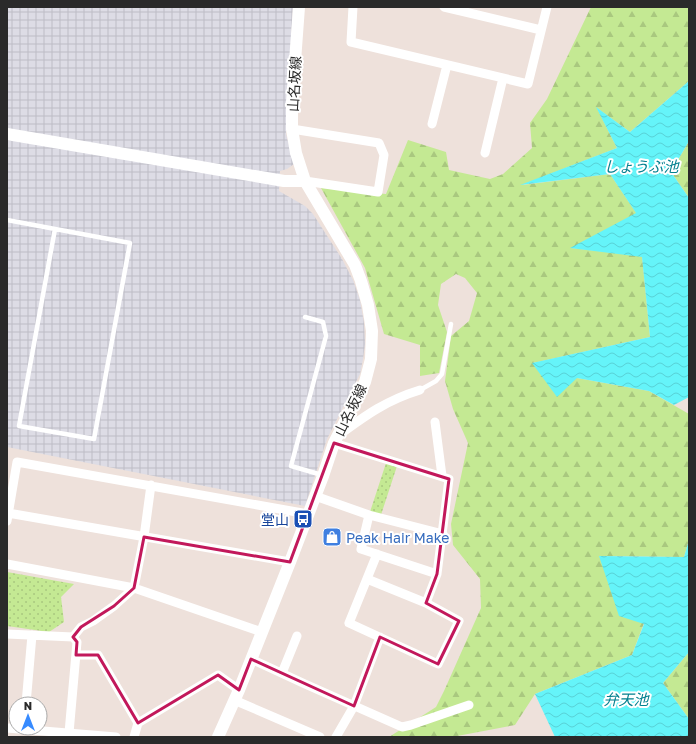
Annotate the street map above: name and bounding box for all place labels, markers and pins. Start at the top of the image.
bus stop icon: 堂山 [292,508,314,530]
place label: 堂山 [261,511,289,528]
shop icon: Peak Hair Make [321,526,343,548]
place label: Peak Hair Make [346,529,449,546]

